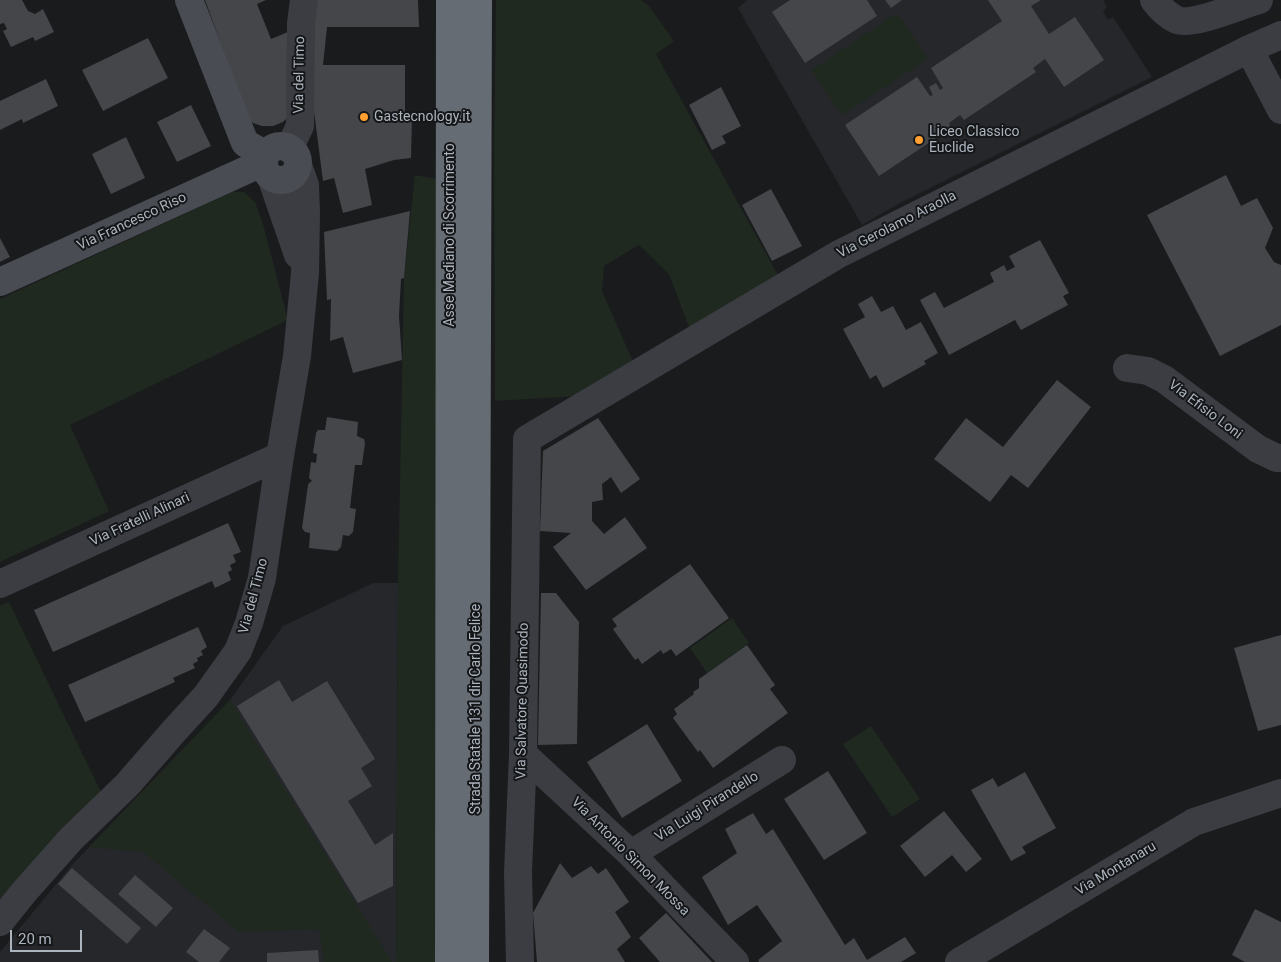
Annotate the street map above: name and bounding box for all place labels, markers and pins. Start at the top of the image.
place label: Gastecnology.it [374,109,470,125]
marker: Gastecnology.it [358,111,370,123]
place label: Liceo Classico Euclide [929,124,1019,156]
marker: Liceo Classico Euclide [913,134,925,146]

